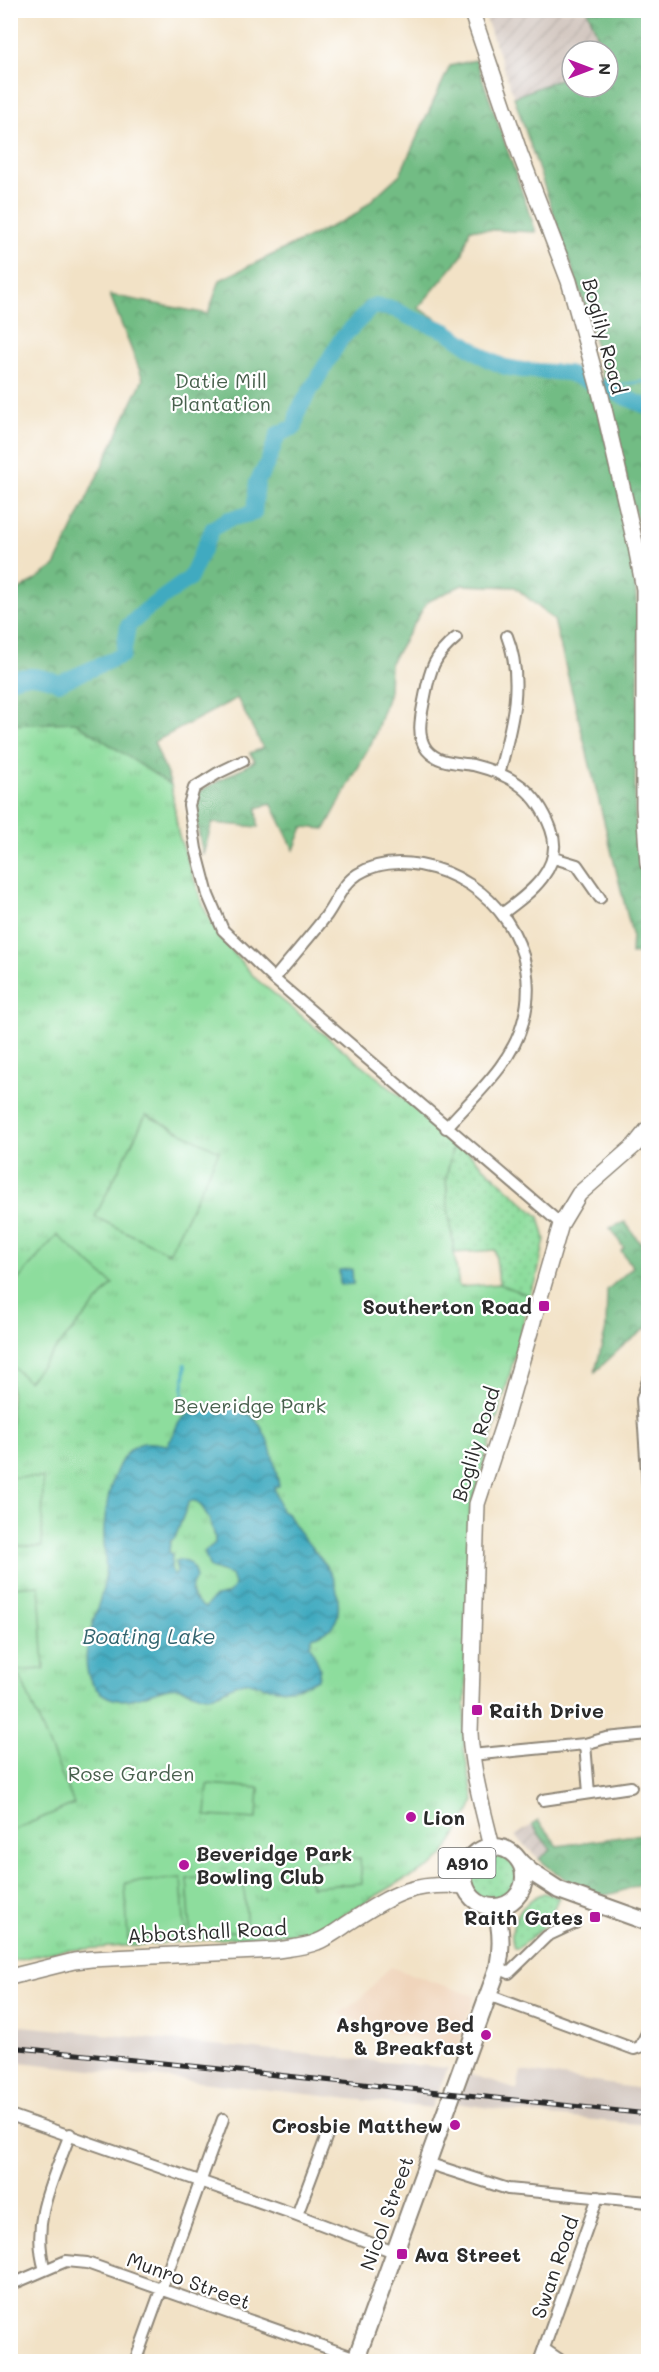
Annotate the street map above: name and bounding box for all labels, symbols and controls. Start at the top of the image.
north arrow [560,39,620,99]
text: N [595,63,616,75]
street label: Boglily Road [577,275,633,397]
park label: Datie Mill Plantation [171,367,271,416]
place label: Southerton Road [362,1293,532,1319]
marker: Southerton Road [537,1299,551,1313]
street label: Boglily Road [445,1383,505,1505]
park label: Beveridge Park [174,1392,326,1418]
water label: Boating Lake [82,1622,216,1649]
place label: Raith Drive [489,1697,604,1723]
marker: Raith Drive [470,1703,484,1717]
park label: Rose Garden [68,1760,194,1786]
place label: Lion [423,1804,465,1830]
marker: Lion [404,1810,418,1824]
place label: Beveridge Park Bowling Club [196,1840,352,1889]
road number: A910 [438,1848,496,1878]
marker: Beveridge Park Bowling Club [177,1858,191,1872]
place label: Raith Gates [464,1904,583,1930]
marker: Raith Gates [588,1910,602,1924]
street label: Abbotshall Road [127,1914,287,1948]
place label: Ashgrove Bed & Breakfast [336,2011,474,2060]
marker: Ashgrove Bed & Breakfast [479,2028,493,2042]
place label: Crosbie Matthew [272,2112,443,2138]
marker: Crosbie Matthew [448,2118,462,2132]
street label: Nicol Street [353,2152,419,2274]
street label: Swan Road [524,2212,584,2322]
place label: Ava Street [414,2241,521,2267]
street label: Munro Street [124,2246,254,2314]
marker: Ava Street [395,2247,409,2261]

